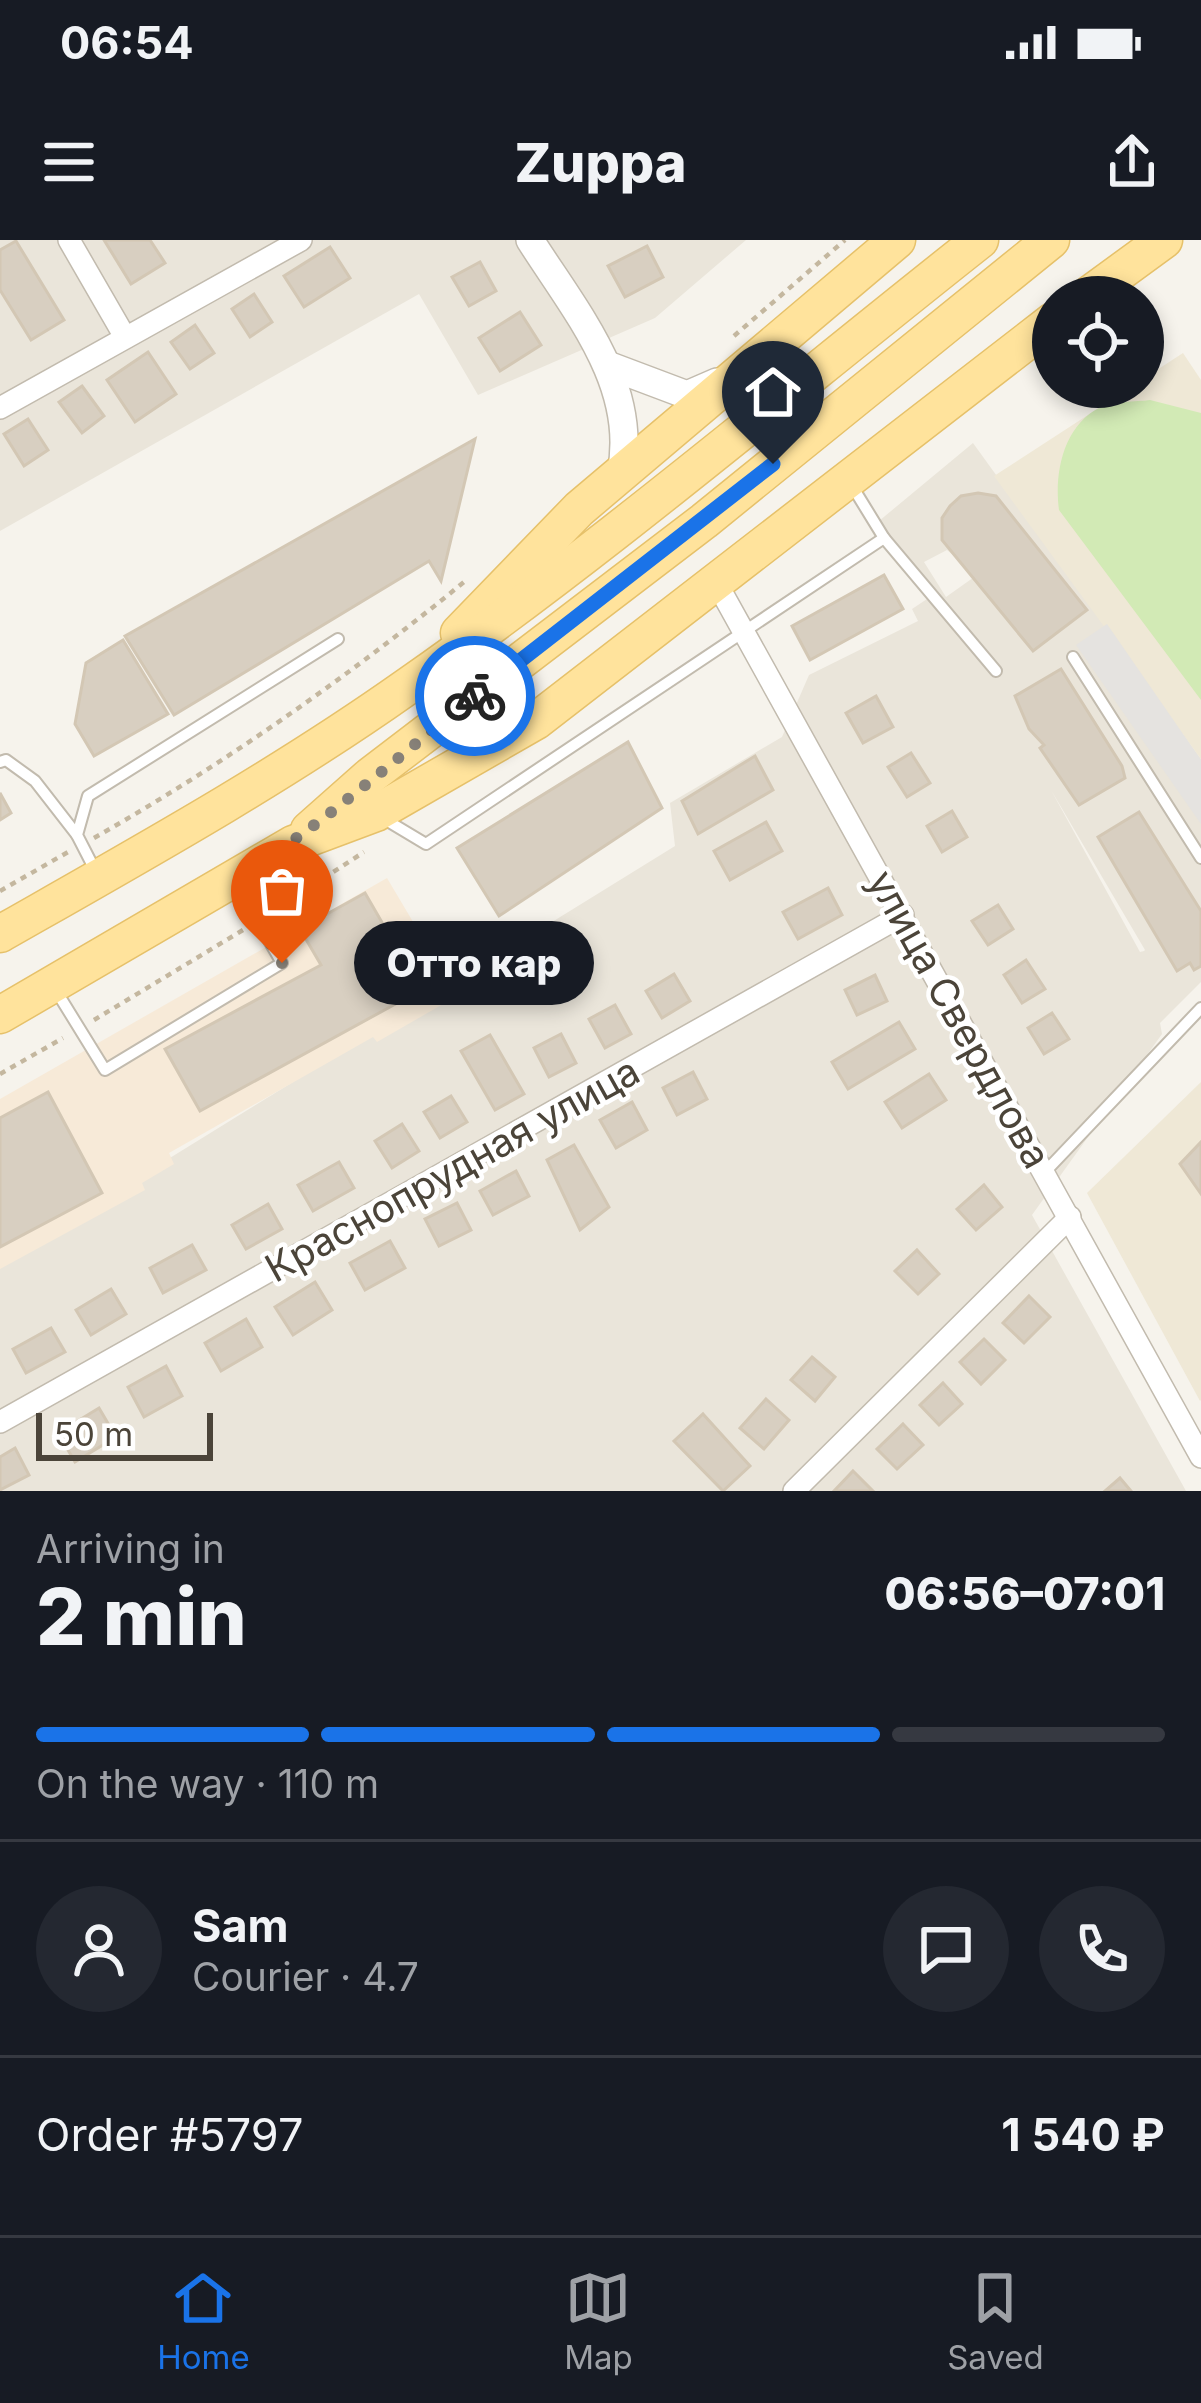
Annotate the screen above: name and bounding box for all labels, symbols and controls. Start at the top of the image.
text: 06:54 [60,15,194,70]
icon: menu [36,129,102,195]
icon: share [1099,129,1165,195]
text: Zuppa [514,130,687,195]
map controls [1032,276,1164,408]
button: locate [1032,276,1164,408]
pin [722,341,824,464]
icon: home [740,359,806,425]
courier [415,636,535,756]
icon: bike [442,663,508,729]
pin [231,840,333,963]
icon: bag [249,858,315,924]
street label: улица Свердлова [859,862,1061,1176]
callout: Отто кар [354,921,594,1005]
text: Отто кар [387,939,562,986]
street label: Краснопрудная улица [257,1047,647,1291]
scale bar [36,1407,213,1460]
text: 50 m [54,1414,133,1454]
text: Arriving in [36,1525,225,1572]
text: 06:56–07:01 [885,1566,1165,1621]
text: 2 min [36,1569,247,1664]
text: On the way · 110 m [36,1760,379,1807]
button: person [36,1886,162,2012]
button: chat [883,1886,1009,2012]
button: phone [1039,1886,1165,2012]
text: Sam [192,1898,289,1953]
text: Courier · 4.7 [192,1953,419,2000]
text: Order #5797 [36,2107,303,2162]
text: 1 540 ₽ [1001,2107,1165,2162]
tab: Home [157,2265,250,2377]
tab: Map [564,2265,633,2377]
tab: Saved [947,2265,1044,2377]

